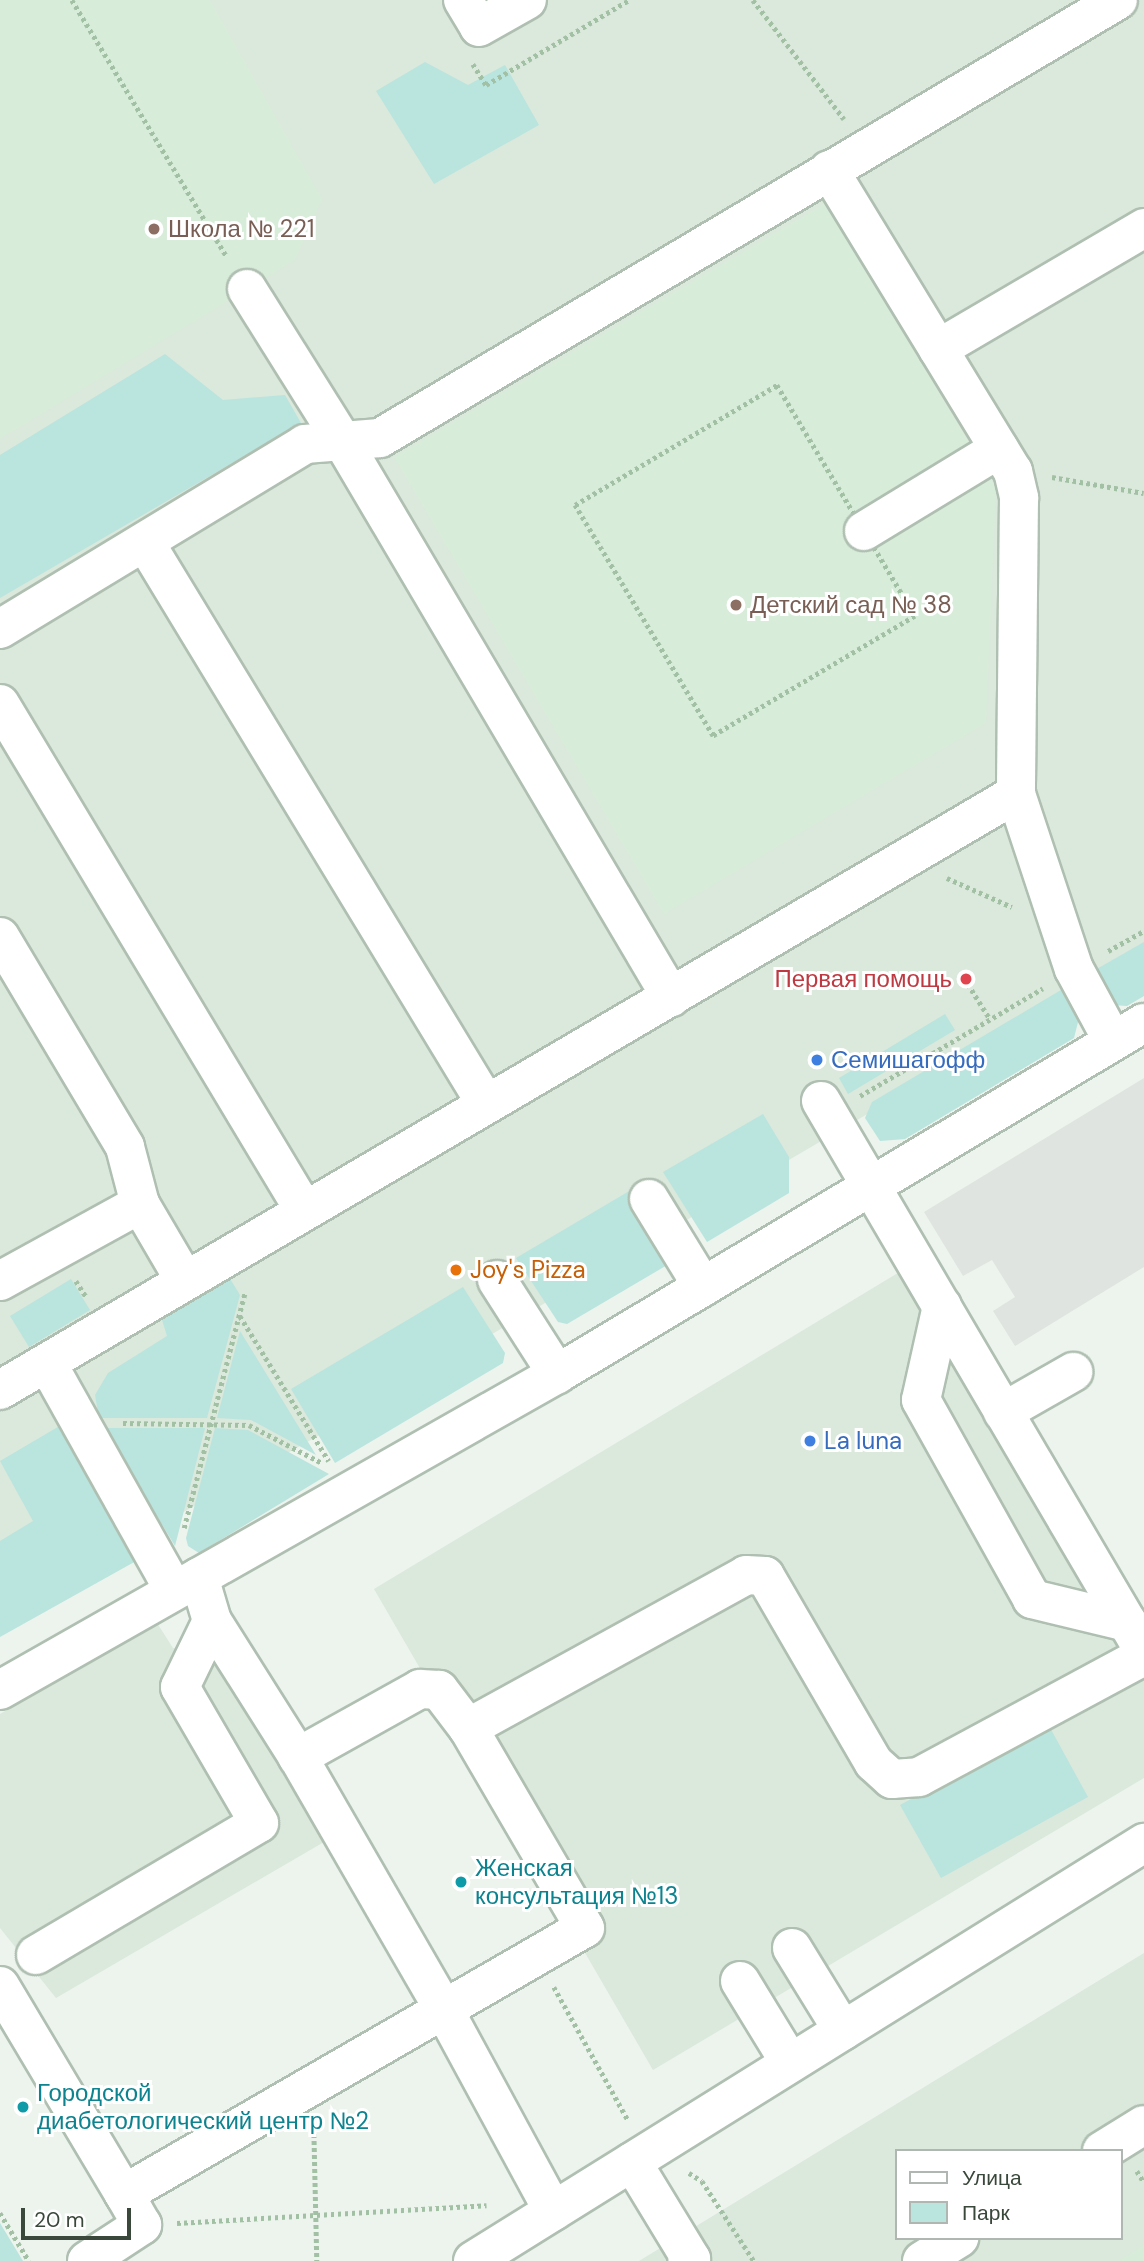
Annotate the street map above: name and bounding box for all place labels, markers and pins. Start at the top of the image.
place label: Школа № 221 [168,215,315,243]
marker: Школа № 221 [146,221,162,237]
place label: Детский сад № 38 [750,591,952,619]
marker: Детский сад № 38 [728,597,744,613]
place label: Первая помощь [774,965,952,993]
marker: Первая помощь [958,971,974,987]
place label: Семишагофф [831,1046,985,1074]
marker: Семишагофф [809,1052,825,1068]
place label: Joy's Pizza [470,1256,586,1284]
marker: Joy's Pizza [448,1262,464,1278]
place label: La luna [824,1427,902,1455]
marker: La luna [802,1433,818,1449]
place label: Женская консультация №13 [475,1854,678,1910]
marker: Женская консультация №13 [453,1874,469,1890]
place label: Городской диабетологический центр №2 [37,2079,369,2135]
marker: Городской диабетологический центр №2 [15,2099,31,2115]

